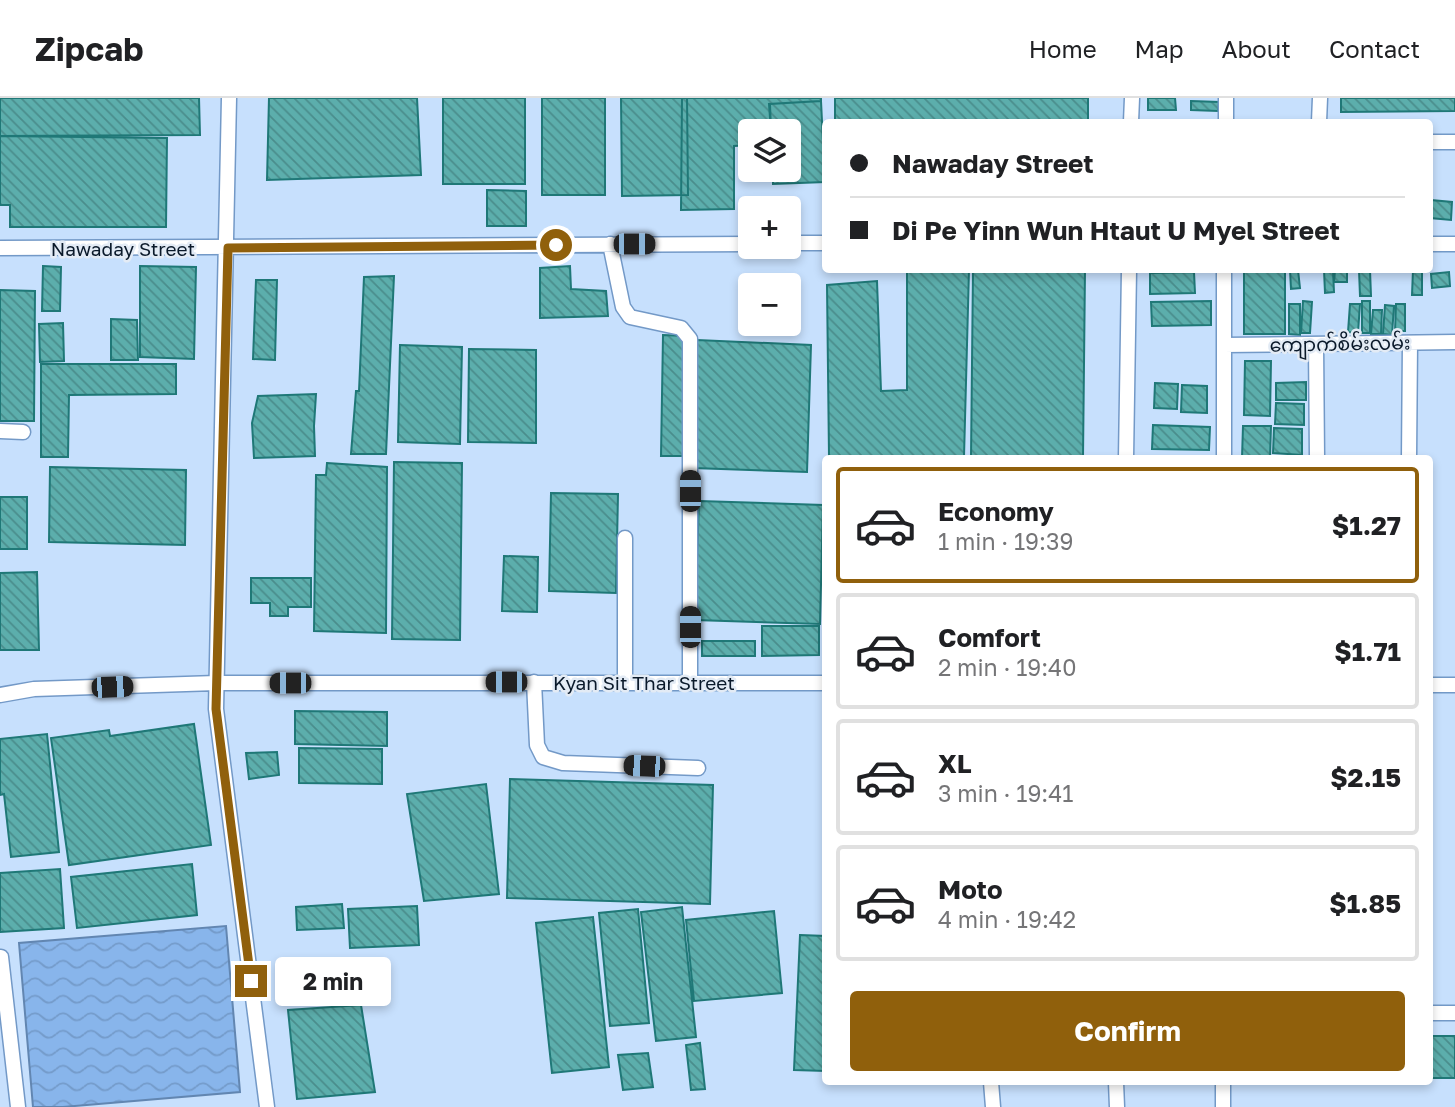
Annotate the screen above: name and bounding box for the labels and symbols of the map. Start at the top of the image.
route start [540,229,572,261]
car [614,234,656,255]
street label: Nawaday Street [51,237,195,260]
street label: ကျောက်စိမ်းလမ်း [1269,328,1411,361]
car [680,470,701,512]
car [680,606,701,648]
street label: Kyan Sit Thar Street [553,671,735,694]
car [486,672,528,693]
car [270,673,312,694]
car [91,676,134,698]
car [623,755,666,777]
callout: 2 min [276,956,391,1006]
route end [235,965,267,997]

